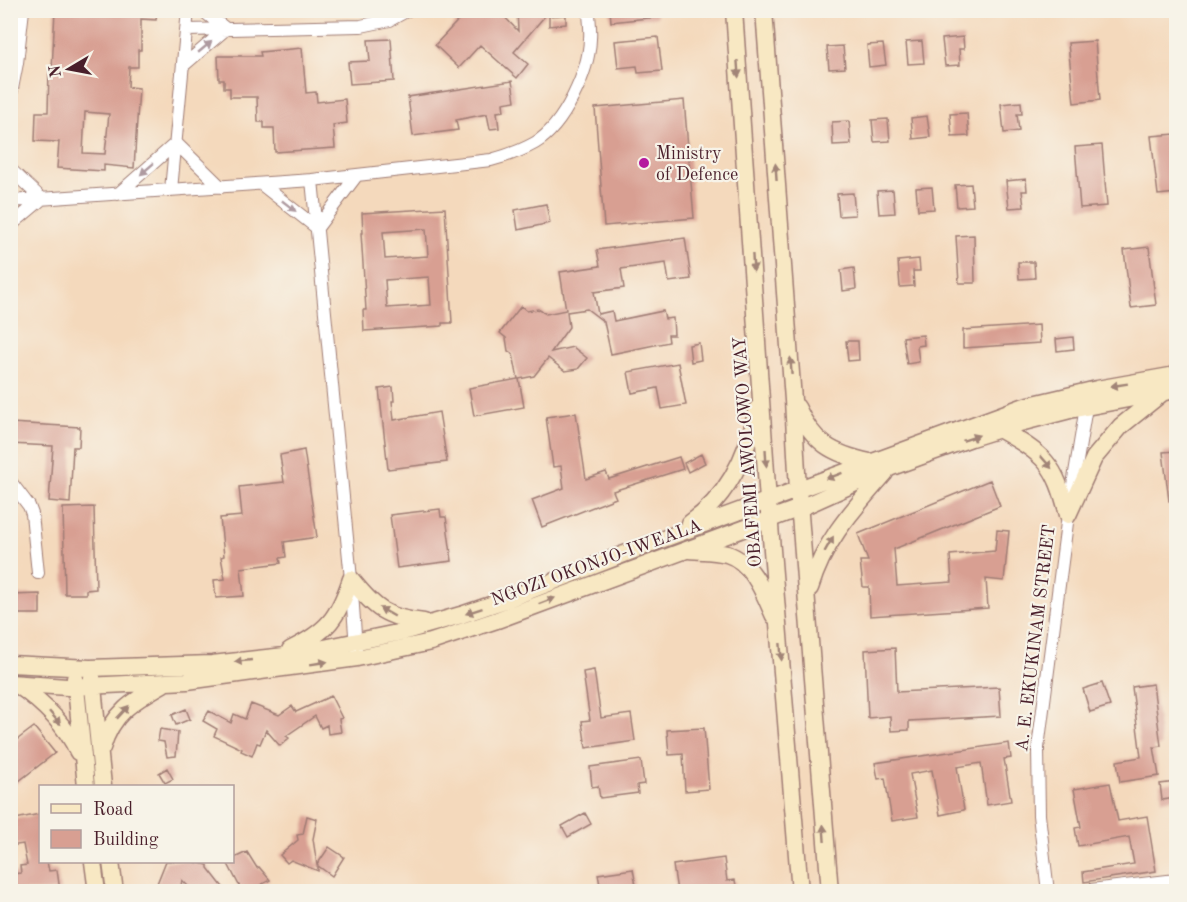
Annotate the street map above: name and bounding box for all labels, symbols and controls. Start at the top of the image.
north arrow [39,39,99,99]
one-way arrow [197,41,212,54]
one-way arrow [733,59,743,78]
text: N [47,63,65,79]
place label: Ministry of Defence [656,145,738,184]
marker: Ministry of Defence [637,156,651,170]
one-way arrow [140,162,155,175]
one-way arrow [772,162,781,181]
one-way arrow [281,200,297,213]
one-way arrow [748,254,757,273]
street label: OBAFEMI AWOLOWO WAY [731,336,765,568]
one-way arrow [786,357,795,376]
one-way arrow [1109,381,1128,390]
one-way arrow [962,433,980,443]
one-way arrow [761,448,771,467]
one-way arrow [1039,455,1053,470]
one-way arrow [824,471,842,481]
street label: NGOZI OKONJO-IWEALA [489,516,704,609]
street label: A. E. EKUKINAM STREET [1013,523,1059,753]
one-way arrow [823,535,833,552]
one-way arrow [539,596,557,606]
one-way arrow [465,606,483,616]
one-way arrow [379,607,395,618]
one-way arrow [776,643,785,662]
one-way arrow [233,656,252,665]
one-way arrow [310,659,329,668]
one-way arrow [115,705,129,719]
one-way arrow [48,710,61,725]
legend [39,785,234,863]
text: Road [93,801,133,819]
one-way arrow [819,824,829,843]
text: Building [93,831,159,849]

